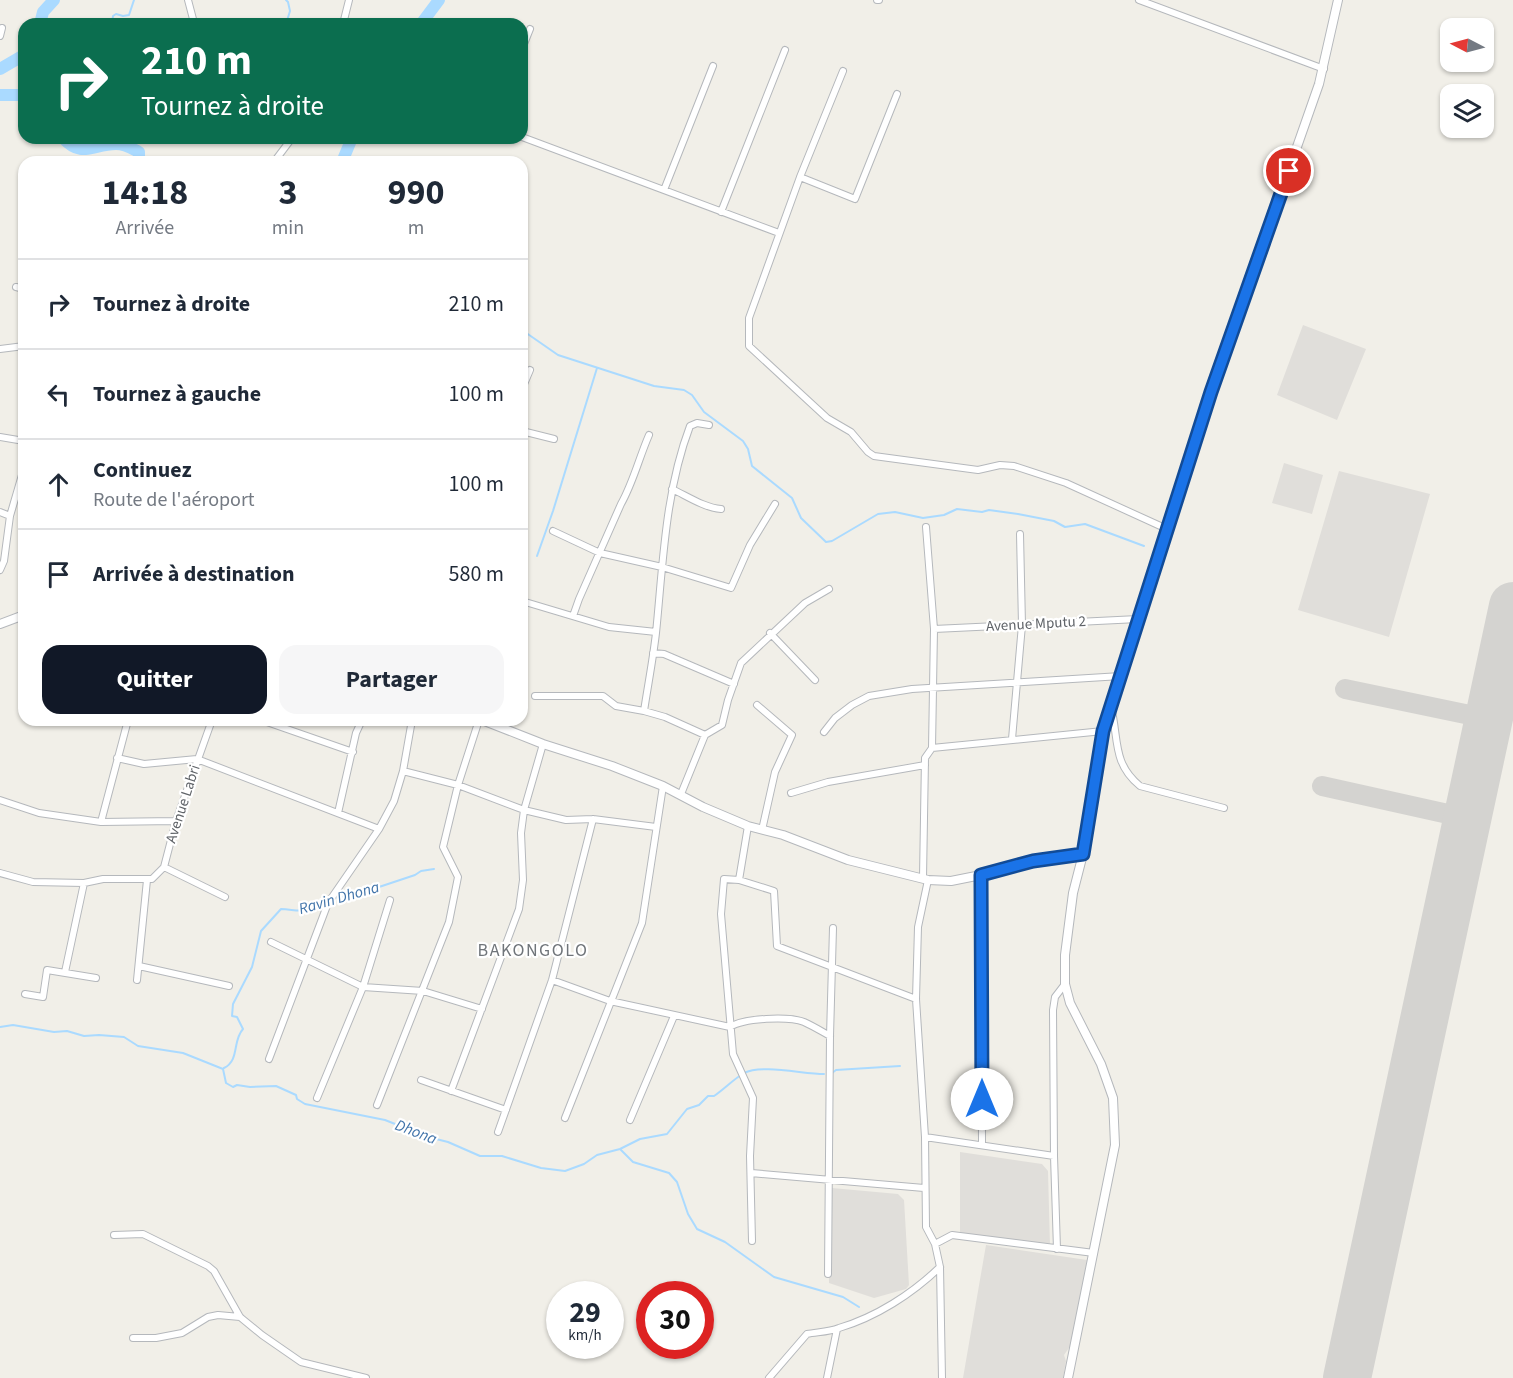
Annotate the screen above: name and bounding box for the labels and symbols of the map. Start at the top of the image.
north arrow [1440,18,1494,72]
pin [1263,145,1314,196]
street label: Avenue Mputu 2 [985,611,1087,637]
street label: Avenue Labri [160,762,206,846]
water label: Ravin Dhona [296,876,382,920]
district label: BAKONGOLO [478,938,588,963]
position arrow [950,1067,1014,1131]
water label: Dhona [392,1114,440,1150]
speed limit sign: 30 [636,1281,714,1359]

